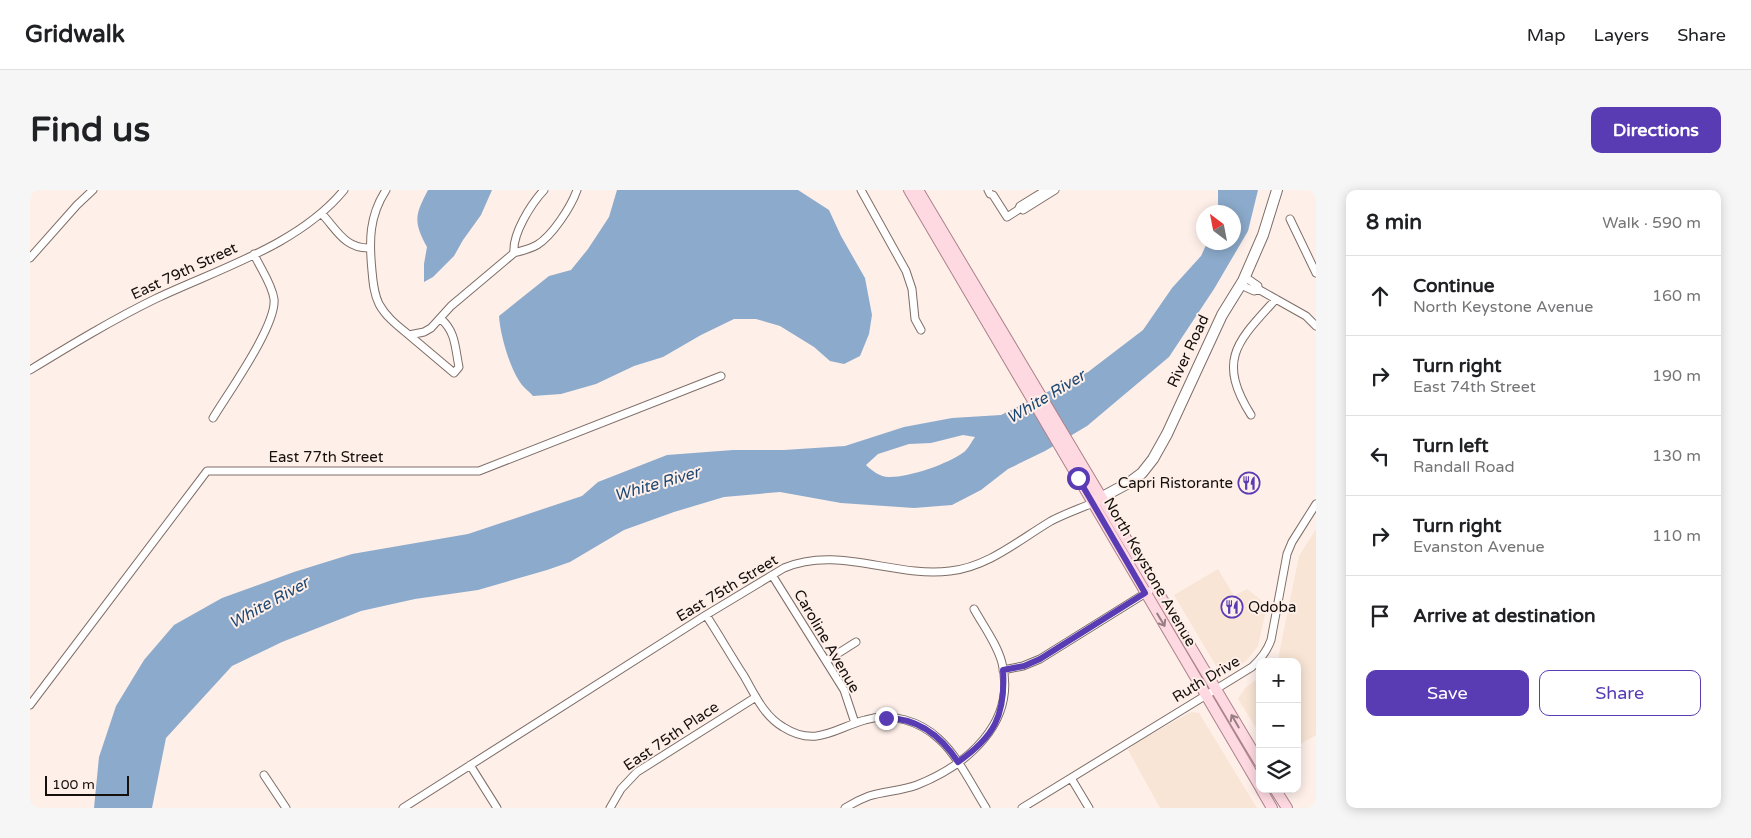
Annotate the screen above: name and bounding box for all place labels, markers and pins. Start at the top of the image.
restaurant icon: Capri Ristorante [1237,471,1261,495]
place label: Capri Ristorante [1118,474,1233,492]
restaurant icon: Qdoba [1220,595,1244,619]
place label: Qdoba [1248,598,1296,616]

